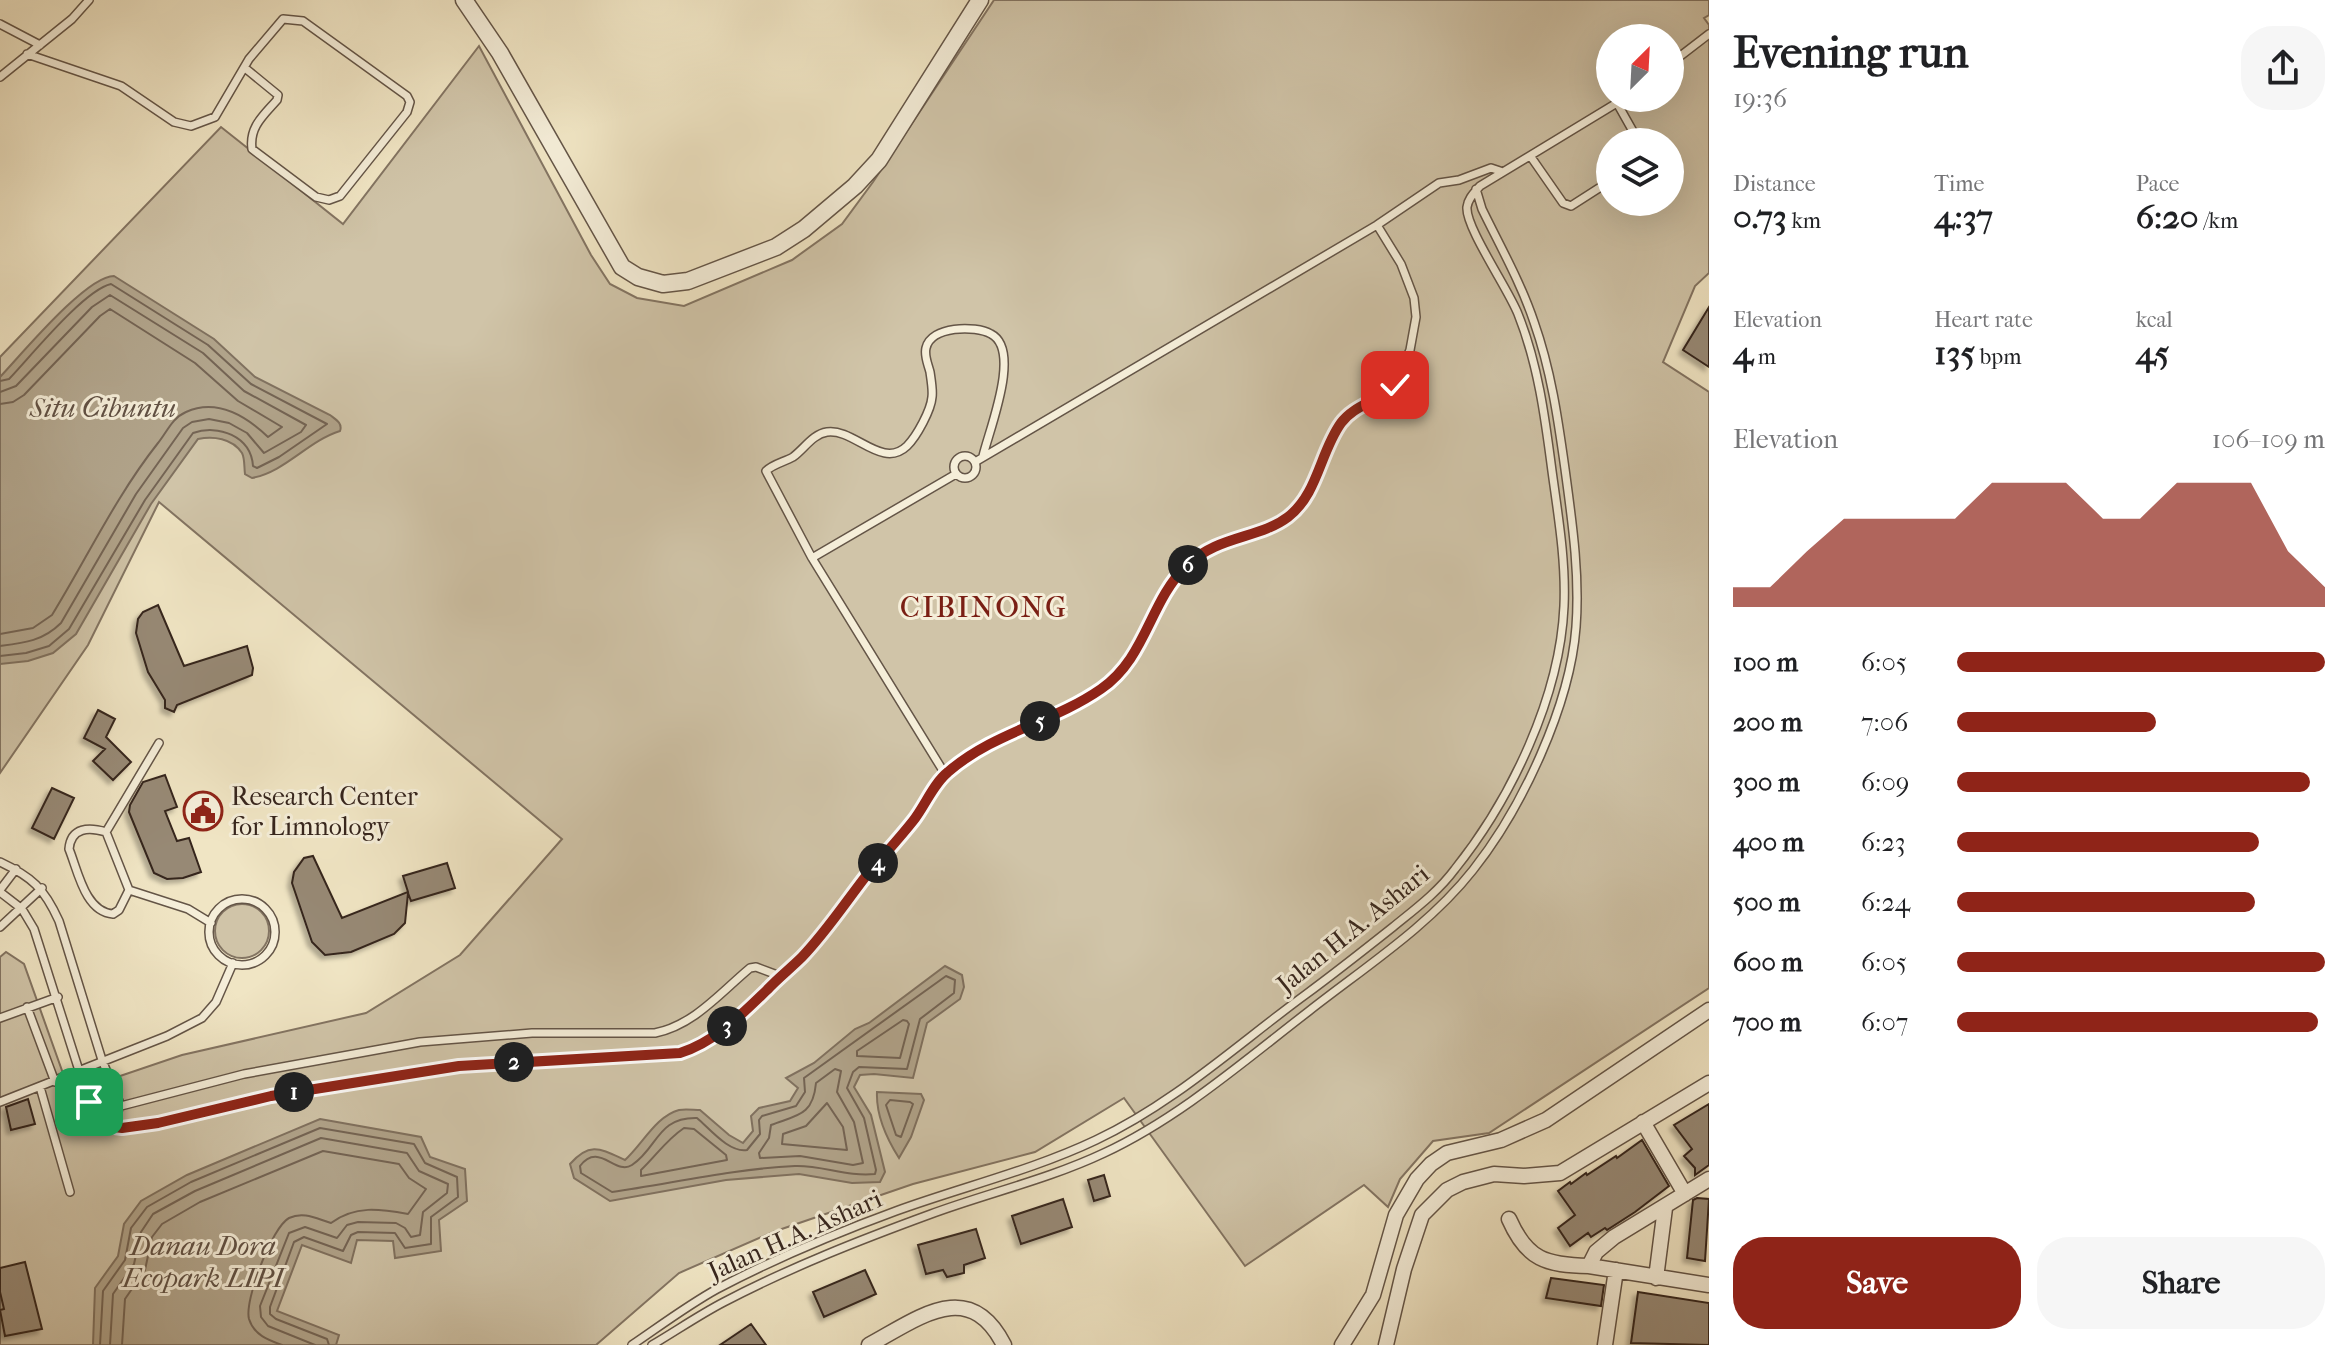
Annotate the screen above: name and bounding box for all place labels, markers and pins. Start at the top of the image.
pin [1361,351,1429,419]
pin: 6 [1168,545,1208,585]
pin: 5 [1020,701,1060,741]
place label: Research Center for Limnology [231,781,418,842]
public building icon: Research Center for Limnology [182,790,224,832]
pin: 4 [858,843,898,883]
pin: 3 [707,1006,747,1046]
pin: 2 [494,1042,534,1082]
pin [55,1068,123,1136]
pin: 1 [274,1072,314,1112]

